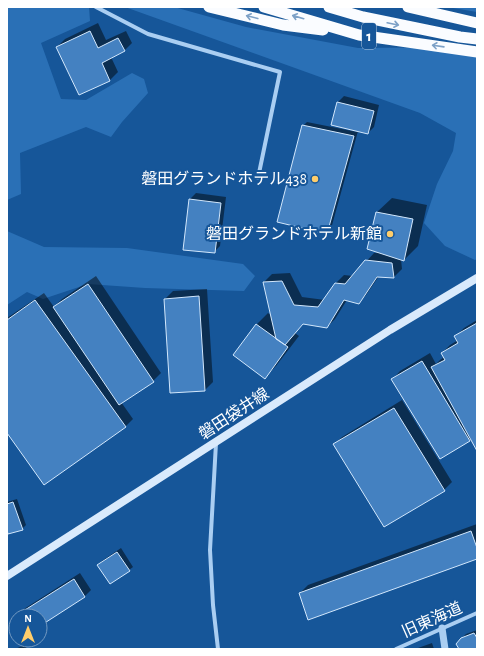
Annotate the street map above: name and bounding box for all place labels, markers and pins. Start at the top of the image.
place label: 磐田グランドホテル438 [141,170,307,187]
marker: 磐田グランドホテル438 [310,174,320,184]
place label: 磐田グランドホテル新館 [206,225,382,242]
marker: 磐田グランドホテル新館 [385,229,395,239]

